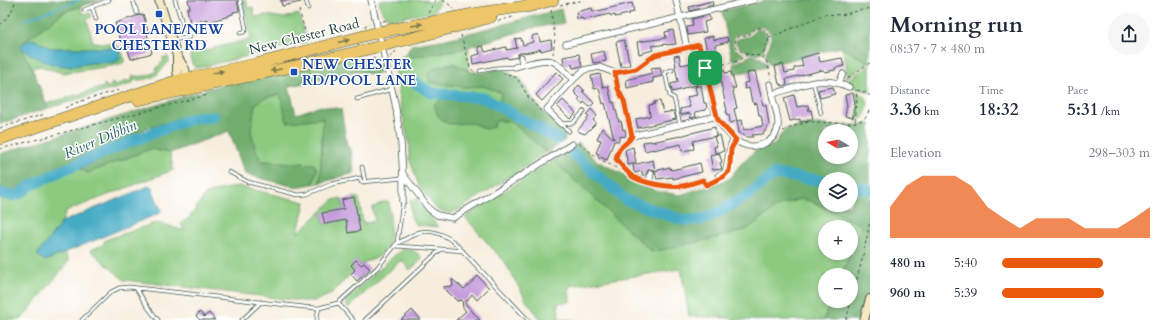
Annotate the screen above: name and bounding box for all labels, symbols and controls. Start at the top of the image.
marker: POOL LANE/NEW CHESTER RD [154,9,164,19]
text: Morning run [890,10,1023,40]
street label: New Chester Road [247,13,362,59]
button: share [1108,13,1150,55]
place label: POOL LANE/NEW CHESTER RD [94,20,224,55]
one-way arrow [411,22,423,28]
one-way arrow [338,38,350,44]
text: 08:37 · 7 × 480 m [890,40,985,58]
pin [688,51,722,85]
place label: NEW CHESTER RD/POOL LANE [302,55,416,90]
icon: arrive [694,57,716,79]
marker: NEW CHESTER RD/POOL LANE [289,67,299,77]
one-way arrow [270,68,282,74]
one-way arrow [211,69,224,75]
text: Distance [890,83,930,98]
text: Time [979,83,1004,98]
text: Pace [1067,83,1089,98]
text: 3.36 [890,98,921,121]
text: 18:32 [979,98,1018,121]
text: 5:31 [1067,98,1098,121]
text: km [921,104,939,119]
text: /km [1098,104,1120,119]
water label: River Dibbin [61,114,140,163]
north arrow [818,124,858,164]
map controls [818,124,858,308]
text: Elevation [890,144,942,162]
text: 298–303 m [1088,144,1150,162]
button: layers [818,172,858,212]
button: + [818,220,858,260]
text: 480 m [890,254,925,272]
text: 5:40 [954,254,977,272]
button: − [818,268,858,308]
text: 960 m [890,284,925,302]
text: 5:39 [954,284,977,302]

